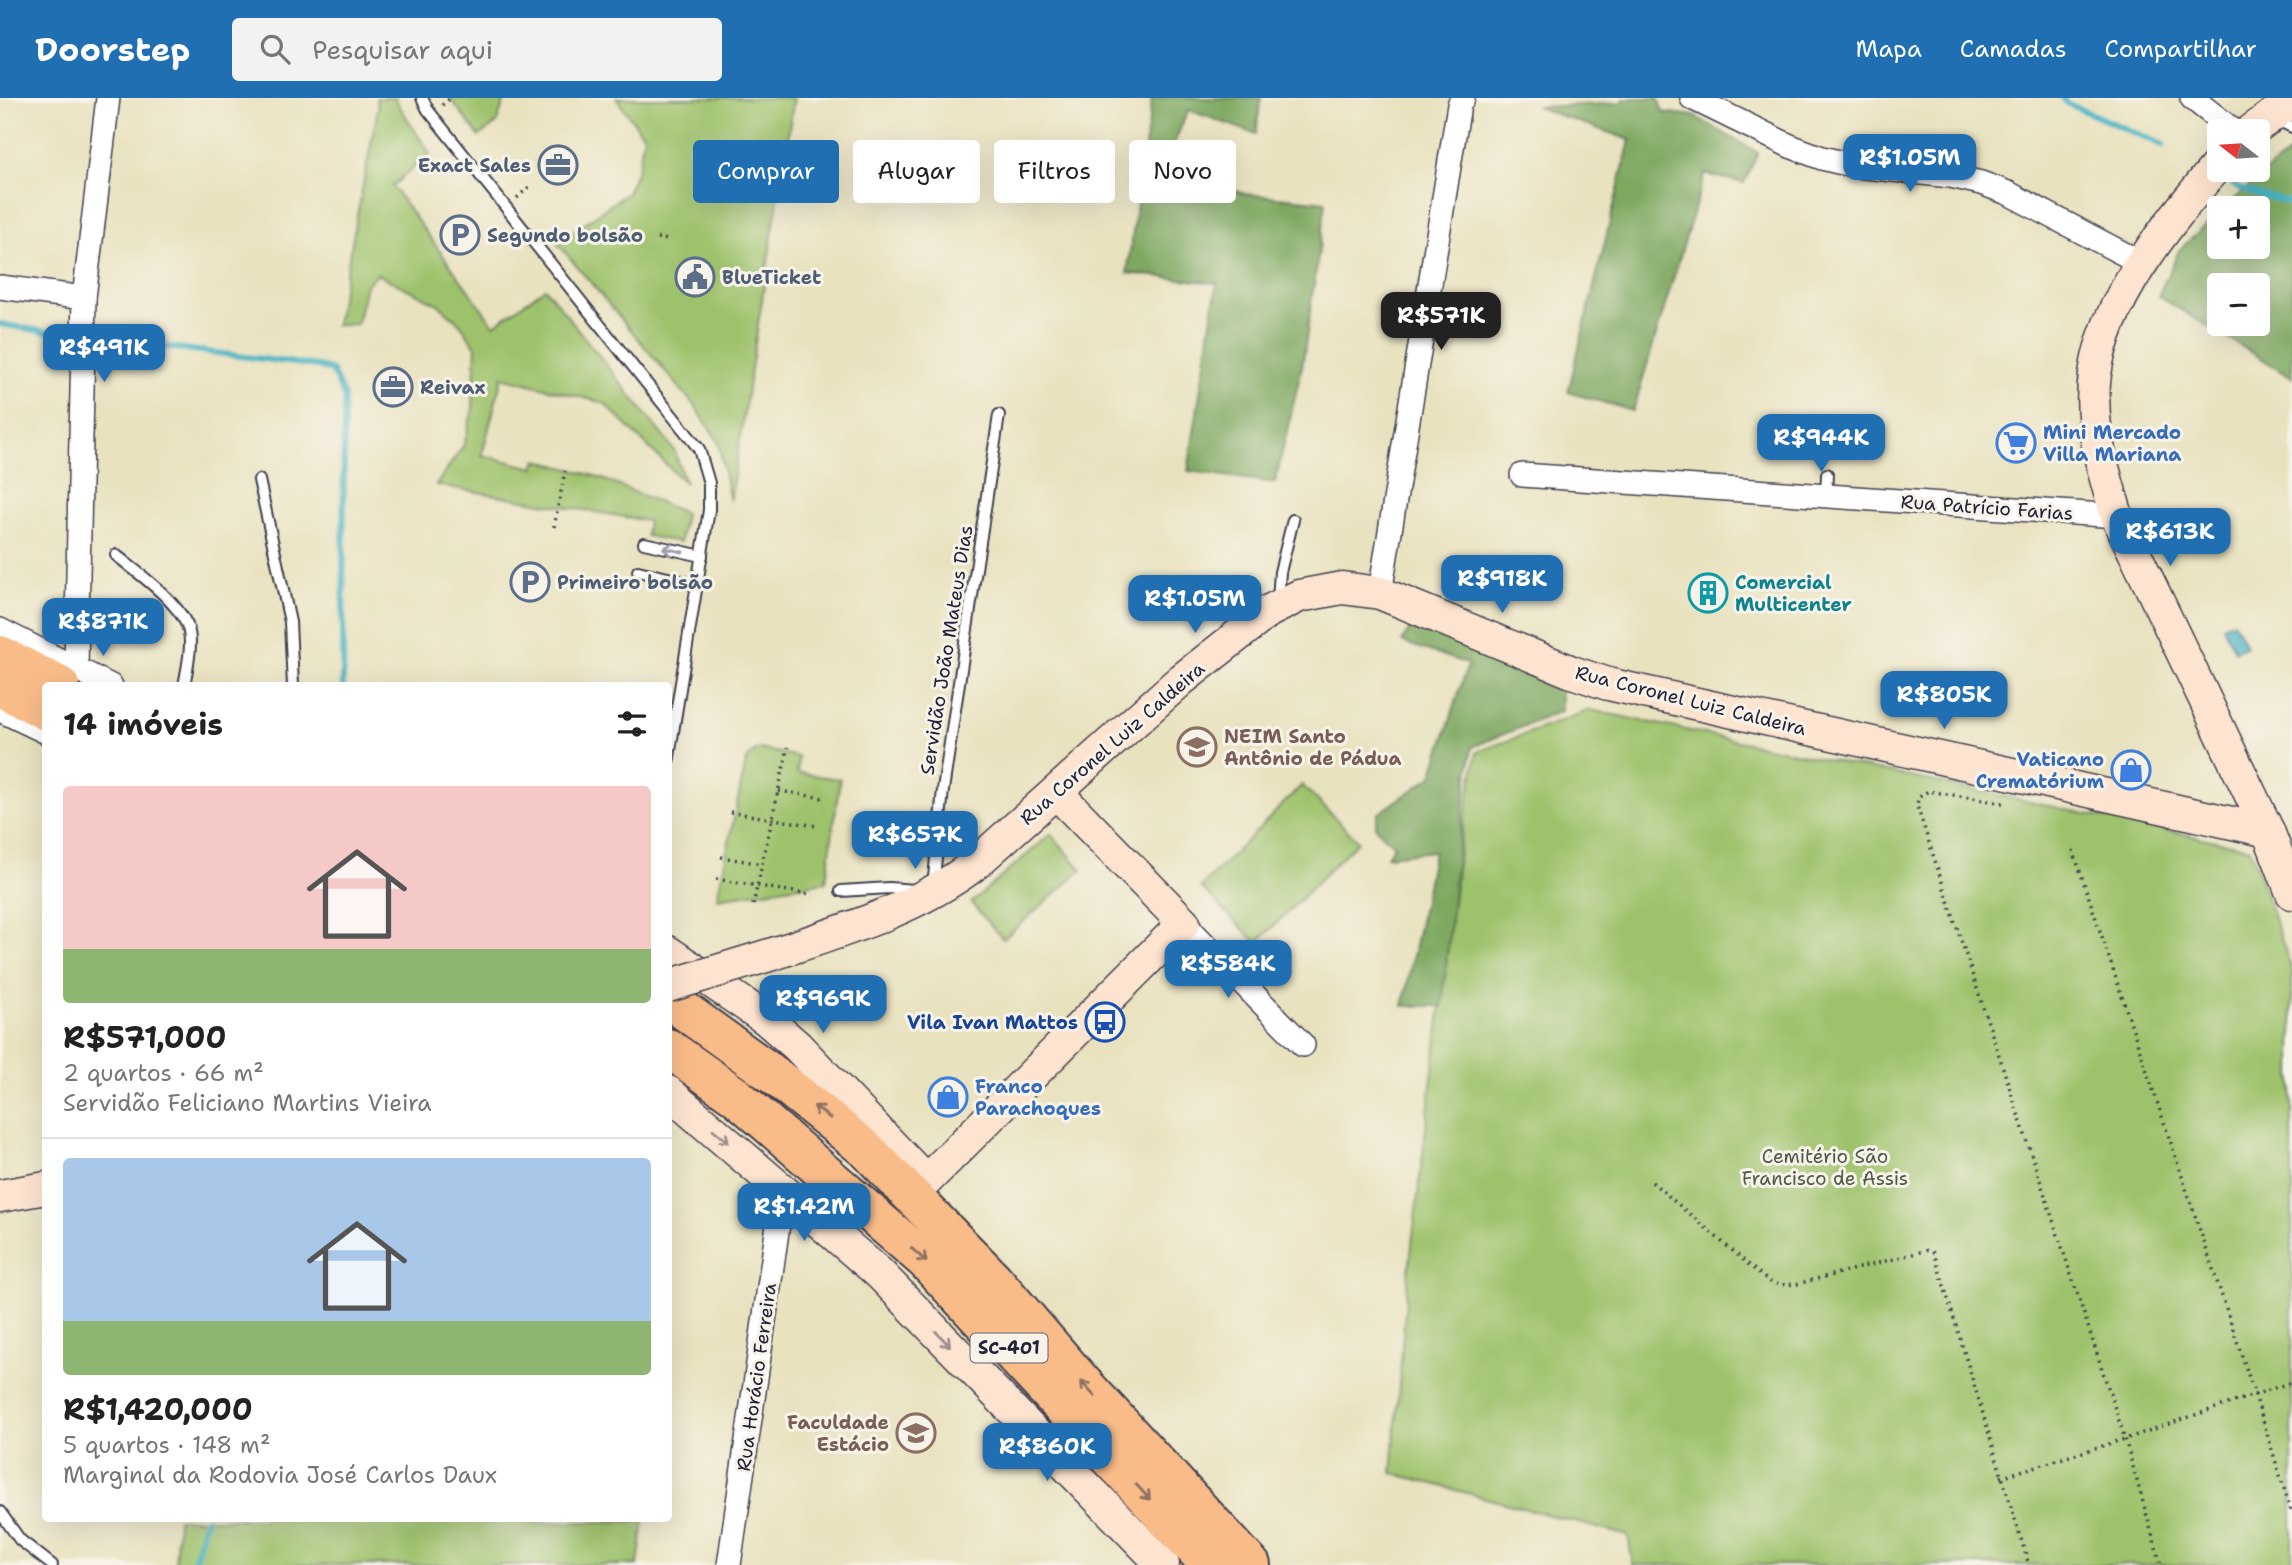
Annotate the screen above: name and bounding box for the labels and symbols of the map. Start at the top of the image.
north arrow [2207,119,2270,182]
pin: R$1.05M [1845,134,1975,194]
office icon: Exact Sales [537,144,579,186]
place label: Exact Sales [418,153,531,178]
parking icon: Segundo bolsão [439,214,481,256]
place label: Segundo bolsão [487,223,643,248]
public building icon: BlueTicket [674,256,716,298]
place label: BlueTicket [722,265,821,290]
pin: R$571K [1384,292,1498,352]
pin: R$491K [47,324,161,384]
office icon: Reivax [372,366,414,408]
place label: Reivax [420,375,486,400]
pin: R$944K [1764,414,1878,474]
place label: Mini Mercado Villa Mariana [2043,420,2181,467]
supermarket icon: Mini Mercado Villa Mariana [1995,422,2037,464]
street label: Rua Patrício Farias [1900,489,2074,526]
pin: R$613K [2113,508,2227,568]
street label: Servidão João Mateus Dias [914,523,979,777]
one-way arrow [662,542,685,556]
pin: R$918K [1445,556,1559,615]
parking icon: Primeiro bolsão [509,561,551,603]
place label: Primeiro bolsão [557,570,713,595]
place label: Comercial Multicenter [1735,570,1852,617]
building icon: Comercial Multicenter [1687,572,1729,614]
pin: R$1.05M [1130,575,1260,635]
pin: R$871K [46,598,160,658]
street label: Rua Coronel Luiz Caldeira [1015,656,1210,831]
street label: Rua Coronel Luiz Caldeira [1573,660,1809,741]
pin: R$805K [1887,672,2001,731]
place label: NEIM Santo Antônio de Pádua [1224,724,1401,771]
school or university icon: NEIM Santo Antônio de Pádua [1176,726,1218,768]
place label: Vaticano Crematórium [1976,747,2104,794]
shop icon: Vaticano Crematórium [2110,749,2152,791]
pin: R$657K [858,812,972,871]
pin: R$584K [1171,940,1285,1000]
pin: R$969K [766,976,880,1035]
bus stop icon: Vila Ivan Mattos [1084,1001,1126,1043]
place label: Vila Ivan Mattos [907,1010,1078,1035]
place label: Franco Parachoques [975,1074,1101,1121]
shop icon: Franco Parachoques [927,1076,969,1118]
one-way arrow [813,1105,832,1120]
one-way arrow [711,1129,729,1144]
park label: Cemitério São Francisco de Assis [1742,1144,1908,1191]
pin: R$1.42M [739,1184,869,1243]
one-way arrow [910,1247,928,1263]
street label: Rua Horácio Ferreira [731,1281,782,1473]
one-way arrow [934,1330,951,1347]
road number: SC-401 [970,1334,1048,1363]
one-way arrow [1081,1380,1097,1398]
place label: Faculdade Estácio [787,1410,889,1457]
school or university icon: Faculdade Estácio [895,1412,937,1454]
pin: R$860K [990,1424,1104,1483]
one-way arrow [1135,1483,1151,1501]

